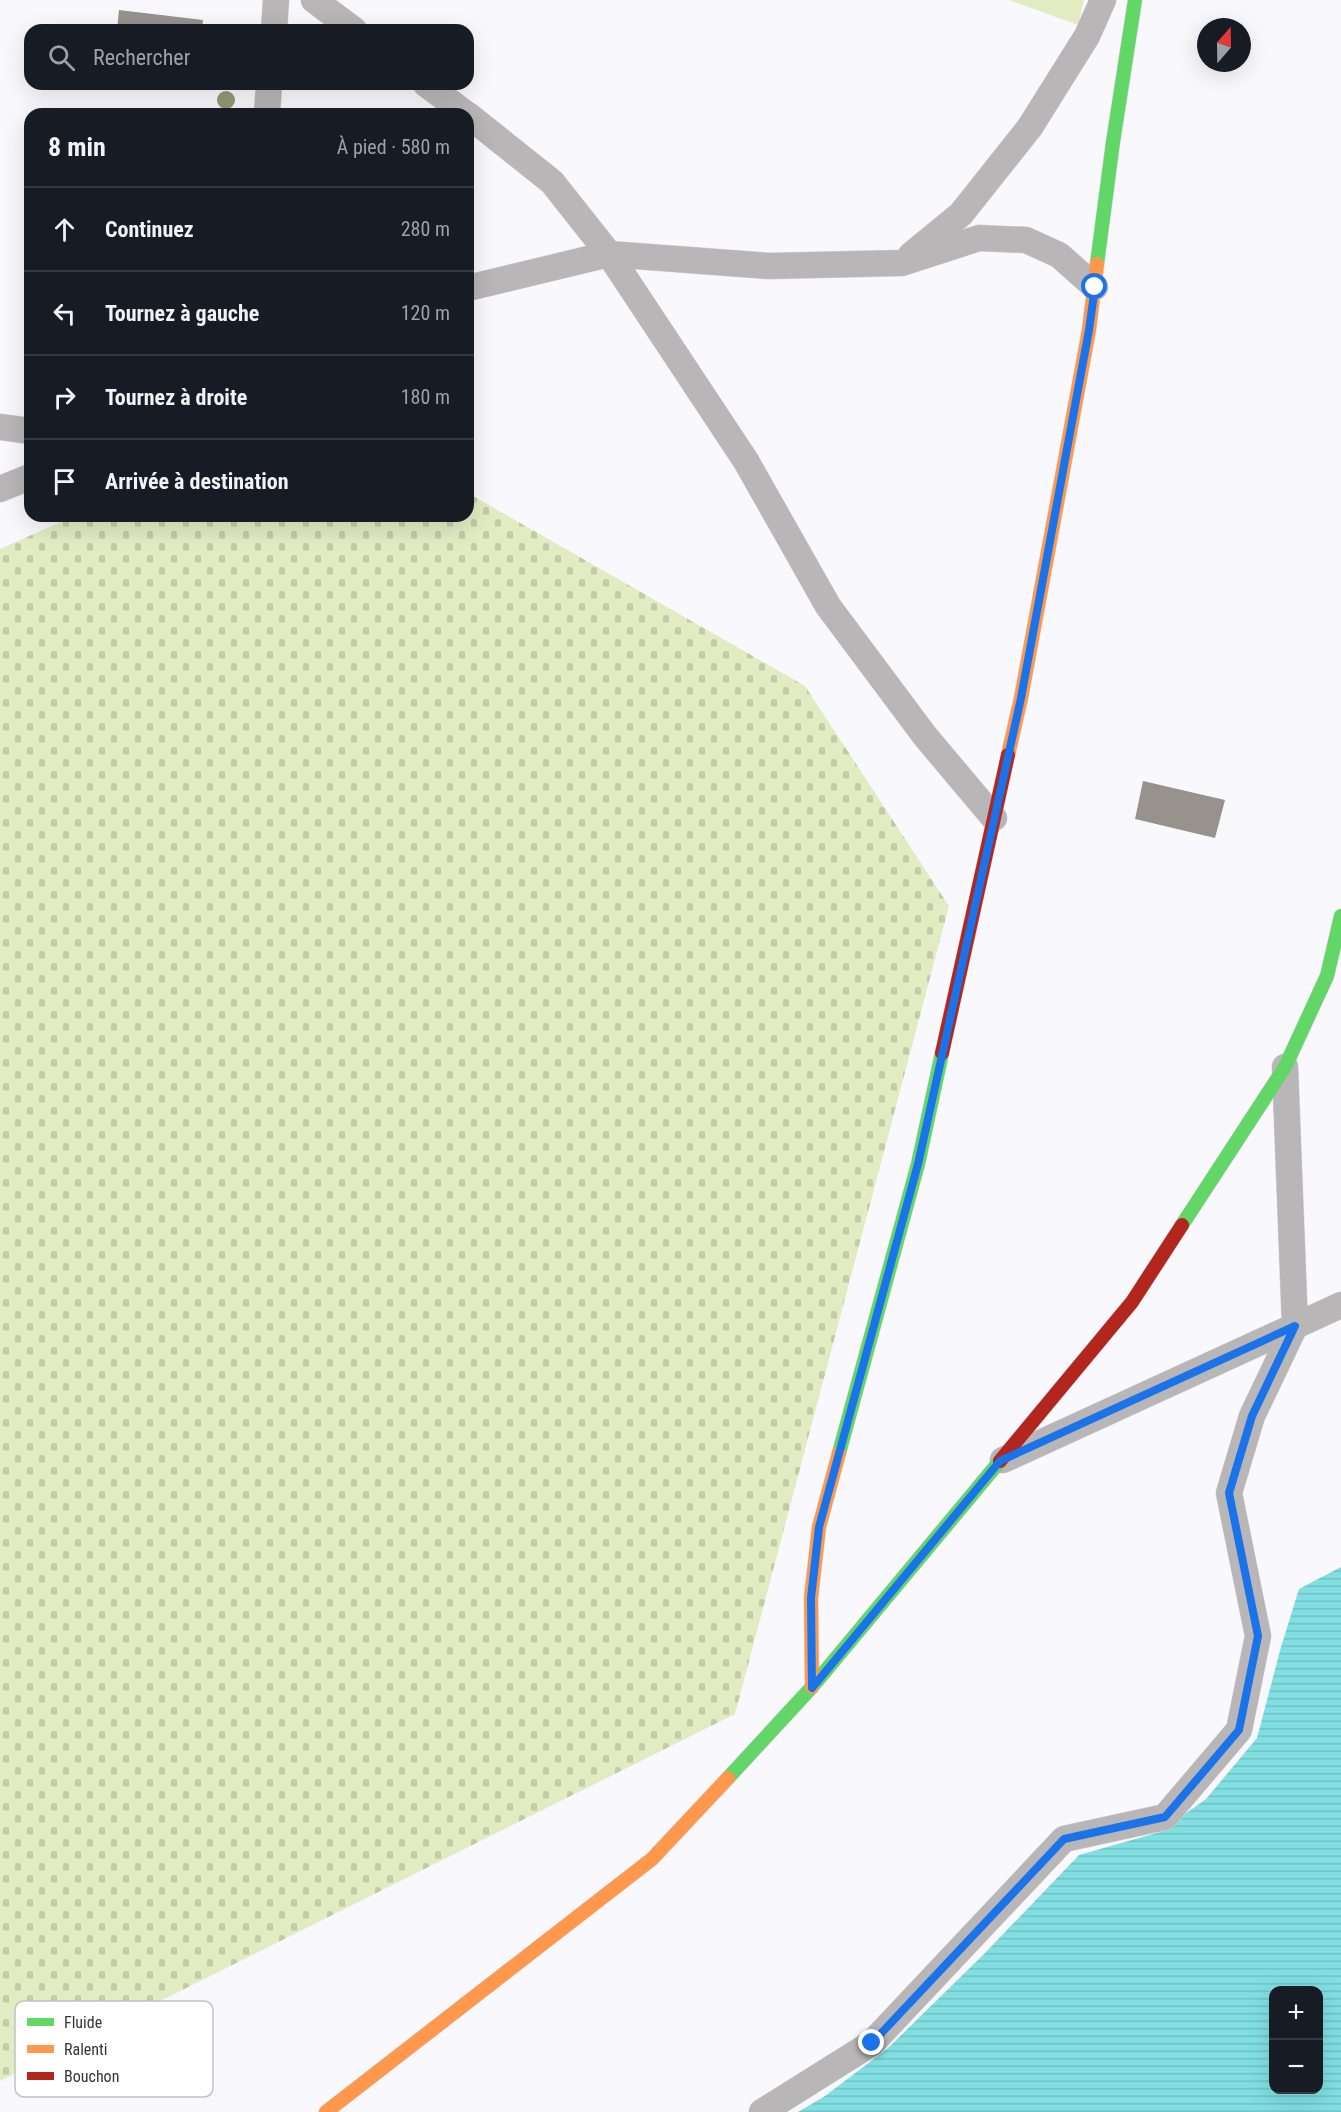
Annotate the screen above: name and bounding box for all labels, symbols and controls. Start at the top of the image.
north arrow [1197,18,1251,72]
search box [24,24,474,90]
icon: search [45,41,78,74]
text: Rechercher [93,45,190,70]
text: 8 min [48,132,106,162]
text: À pied · 580 m [337,135,450,159]
icon: ahead [48,213,81,246]
text: Continuez [105,217,194,242]
text: 280 m [401,217,450,241]
route start [1081,273,1107,299]
icon: left [48,297,81,330]
text: Tournez à gauche [105,301,259,326]
text: 120 m [401,301,450,325]
icon: right [48,381,81,414]
text: Tournez à droite [105,385,247,410]
text: 180 m [401,385,450,409]
icon: arrive [48,465,81,498]
text: Arrivée à destination [105,469,289,494]
map controls [1269,1986,1323,2094]
button: + [1269,1986,1323,2040]
legend [15,2001,213,2097]
text: Fluide [64,2013,102,2032]
route end [858,2029,884,2055]
text: Ralenti [64,2040,107,2059]
button: − [1269,2040,1323,2094]
text: Bouchon [64,2067,119,2086]

